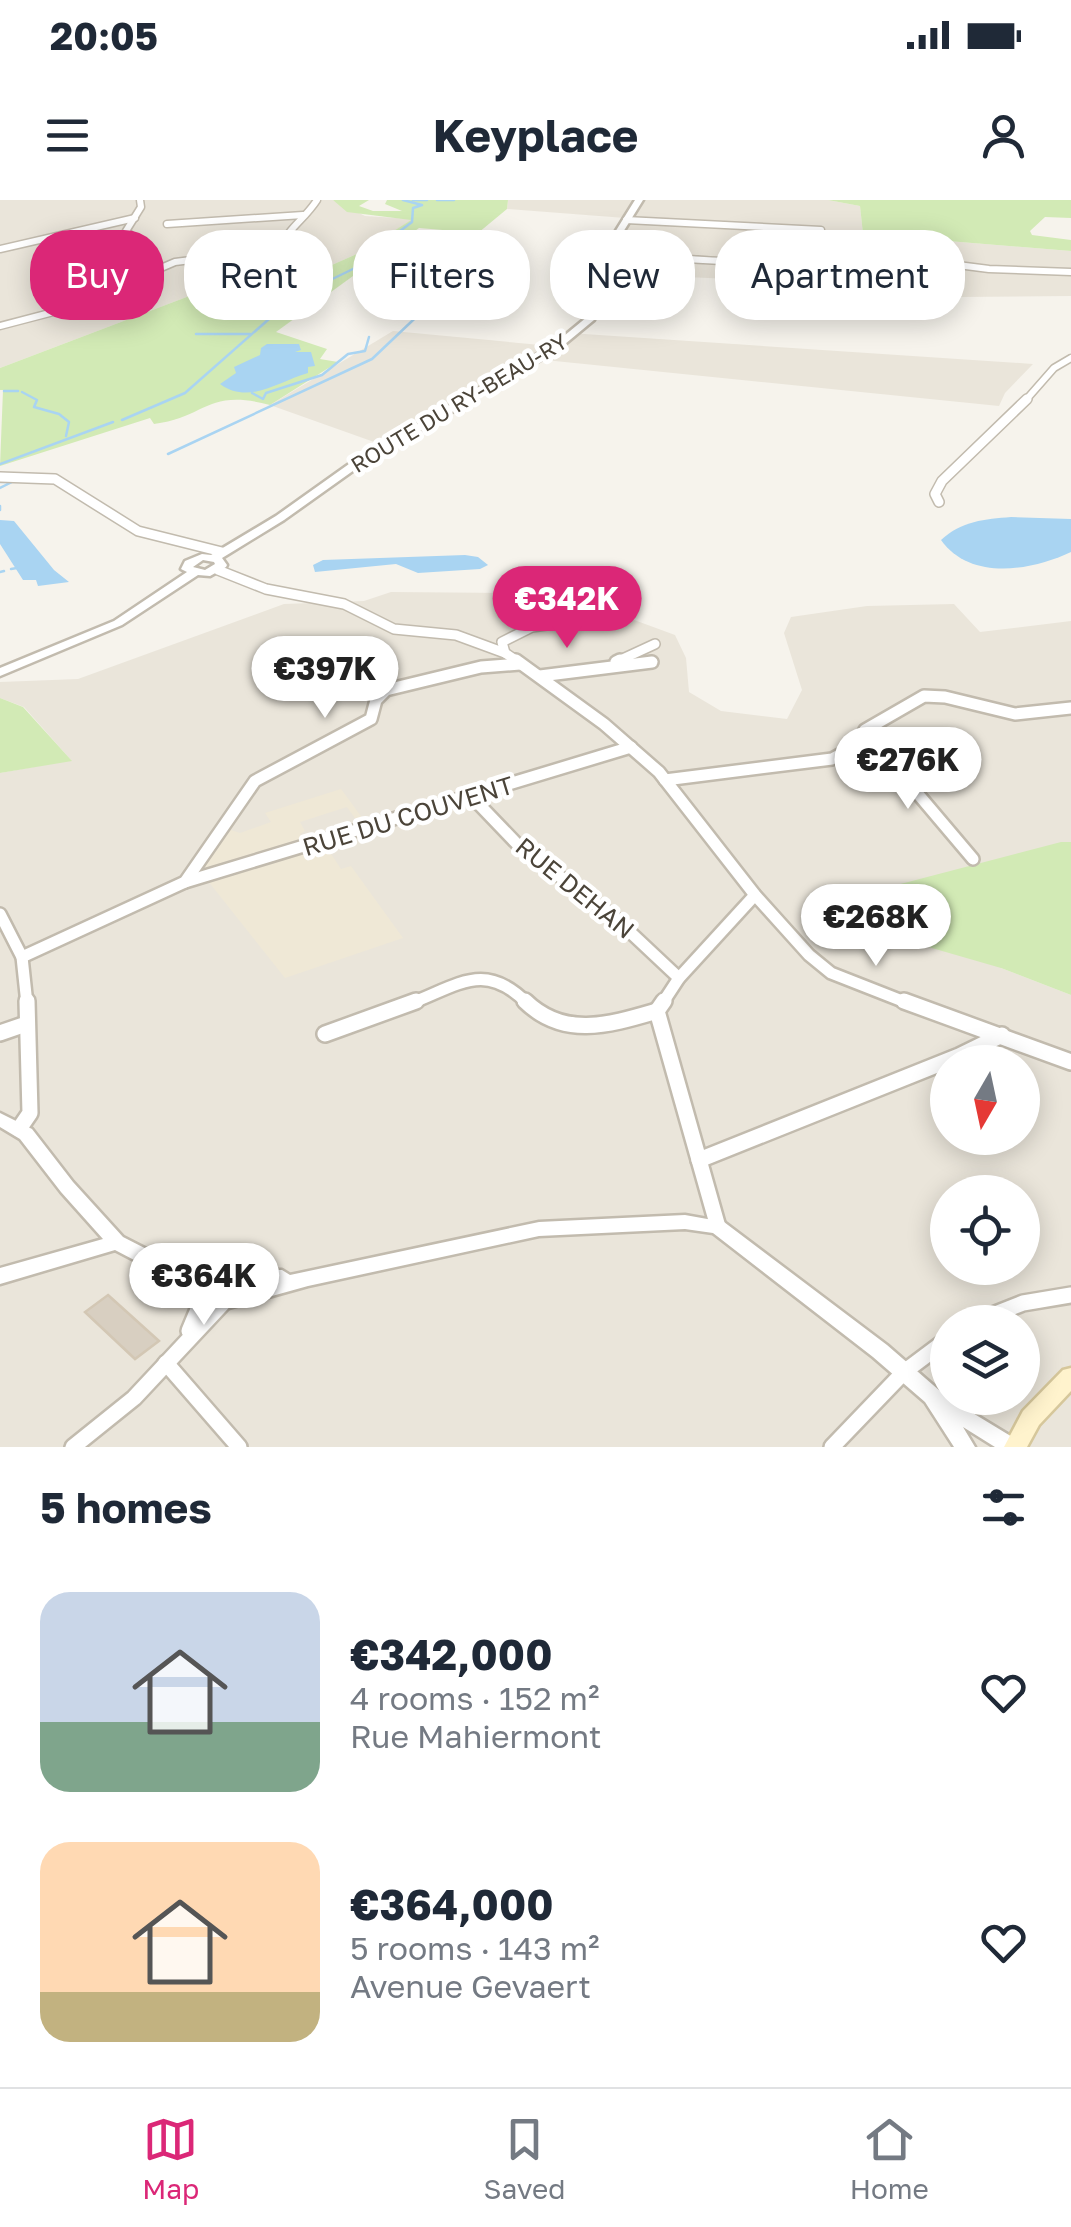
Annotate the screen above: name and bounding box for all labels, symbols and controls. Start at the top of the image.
text: 20:05 [50,13,158,58]
icon: menu [40,108,95,163]
text: Keyplace [433,108,638,162]
icon: person [976,108,1031,163]
chip: Buy [30,230,164,320]
chip: Rent [184,230,333,320]
chip: Filters [353,230,530,320]
chip: New [550,230,695,320]
chip: Apartment [715,230,965,320]
street label: ROUTE DU RY-BEAU-RY [346,327,572,478]
pin: €342K [497,566,637,651]
text: €342K [515,579,619,617]
pin: €397K [255,636,395,721]
text: €397K [273,649,377,687]
pin: €276K [838,727,978,812]
text: €276K [856,740,960,778]
street label: RUE DU COUVENT [299,769,517,862]
street label: RUE DEHAN [510,830,641,945]
pin: €268K [806,884,946,969]
text: €268K [823,897,929,935]
north arrow [930,1045,1040,1155]
map controls [930,1045,1040,1415]
button: locate [930,1175,1040,1285]
pin: €364K [134,1243,274,1328]
text: €364K [151,1256,257,1294]
button: layers [930,1305,1040,1415]
icon: filters [976,1480,1031,1535]
text: 5 homes [40,1482,212,1532]
text: €342,000 [350,1629,552,1679]
icon: home [120,1632,240,1752]
icon: heart [976,1665,1031,1720]
text: 4 rooms · 152 m² [350,1679,599,1717]
text: Rue Mahiermont [350,1717,602,1755]
text: €364,000 [350,1879,554,1929]
icon: home [120,1882,240,2002]
icon: heart [976,1915,1031,1970]
text: 5 rooms · 143 m² [350,1929,600,1967]
text: Avenue Gevaert [350,1967,591,2005]
tab: Map [142,2112,199,2205]
tab: Saved [484,2112,565,2205]
tab: Home [850,2112,929,2205]

